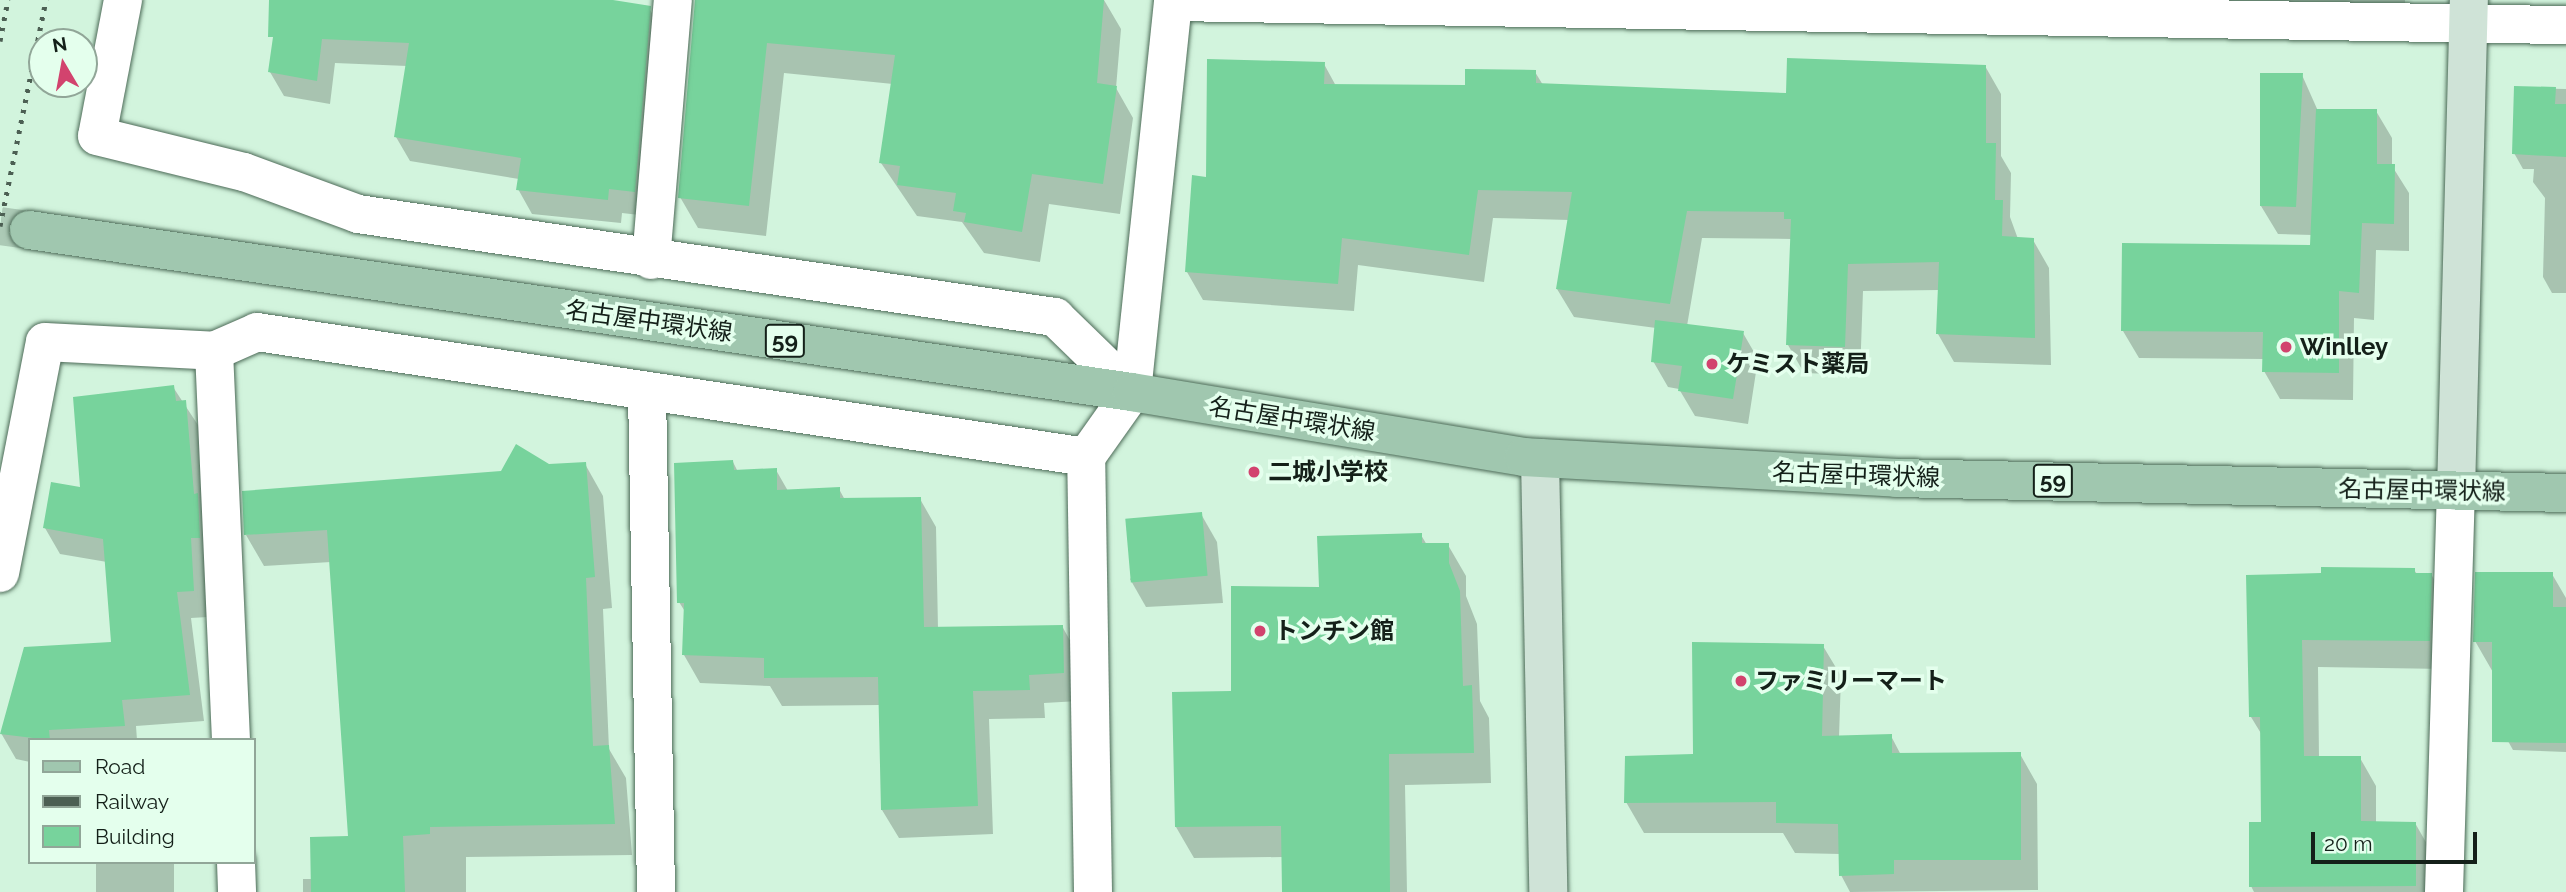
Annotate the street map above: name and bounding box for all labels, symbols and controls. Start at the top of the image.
north arrow [28,28,98,98]
text: N [51,32,69,56]
street label: 名古屋中環状線 [564,295,734,347]
road number: 59 [764,322,806,360]
place label: Winlley [2300,333,2388,361]
marker: Winlley [2278,339,2294,355]
place label: ケミスト薬局 [1726,350,1870,378]
marker: ケミスト薬局 [1704,356,1720,372]
street label: 名古屋中環状線 [1207,392,1377,446]
place label: 二城小学校 [1268,458,1388,486]
street label: 名古屋中環状線 [1772,458,1940,492]
road number: 59 [2032,461,2074,500]
marker: 二城小学校 [1246,464,1262,480]
street label: 名古屋中環状線 [2338,474,2506,506]
place label: トンチン館 [1274,617,1394,645]
marker: トンチン館 [1252,623,1268,639]
place label: ファミリーマート [1755,667,1947,695]
marker: ファミリーマート [1733,673,1749,689]
legend [28,738,256,864]
text: Road [95,754,145,779]
text: Railway [95,789,169,814]
scale bar [2314,818,2480,862]
text: Building [95,824,175,849]
text: 20 m [2324,831,2372,856]

